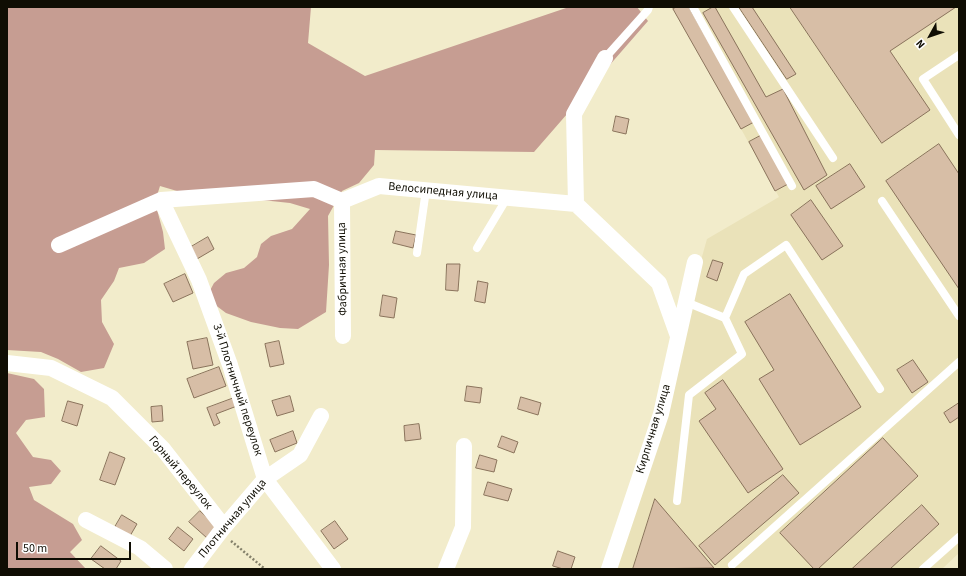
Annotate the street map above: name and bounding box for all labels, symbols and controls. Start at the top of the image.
north arrow [910,16,950,56]
text: N [912,36,929,52]
street label: Велосипедная улица [388,180,498,204]
street label: Фабричная улица [335,222,351,316]
street label: 3-й Плотничный переулок [209,322,265,458]
street label: Кирпичная улица [634,383,674,475]
street label: Горный переулок [145,433,215,513]
street label: Плотничная улица [196,477,270,561]
scale bar [18,534,133,560]
text: 50 m [23,540,47,557]

